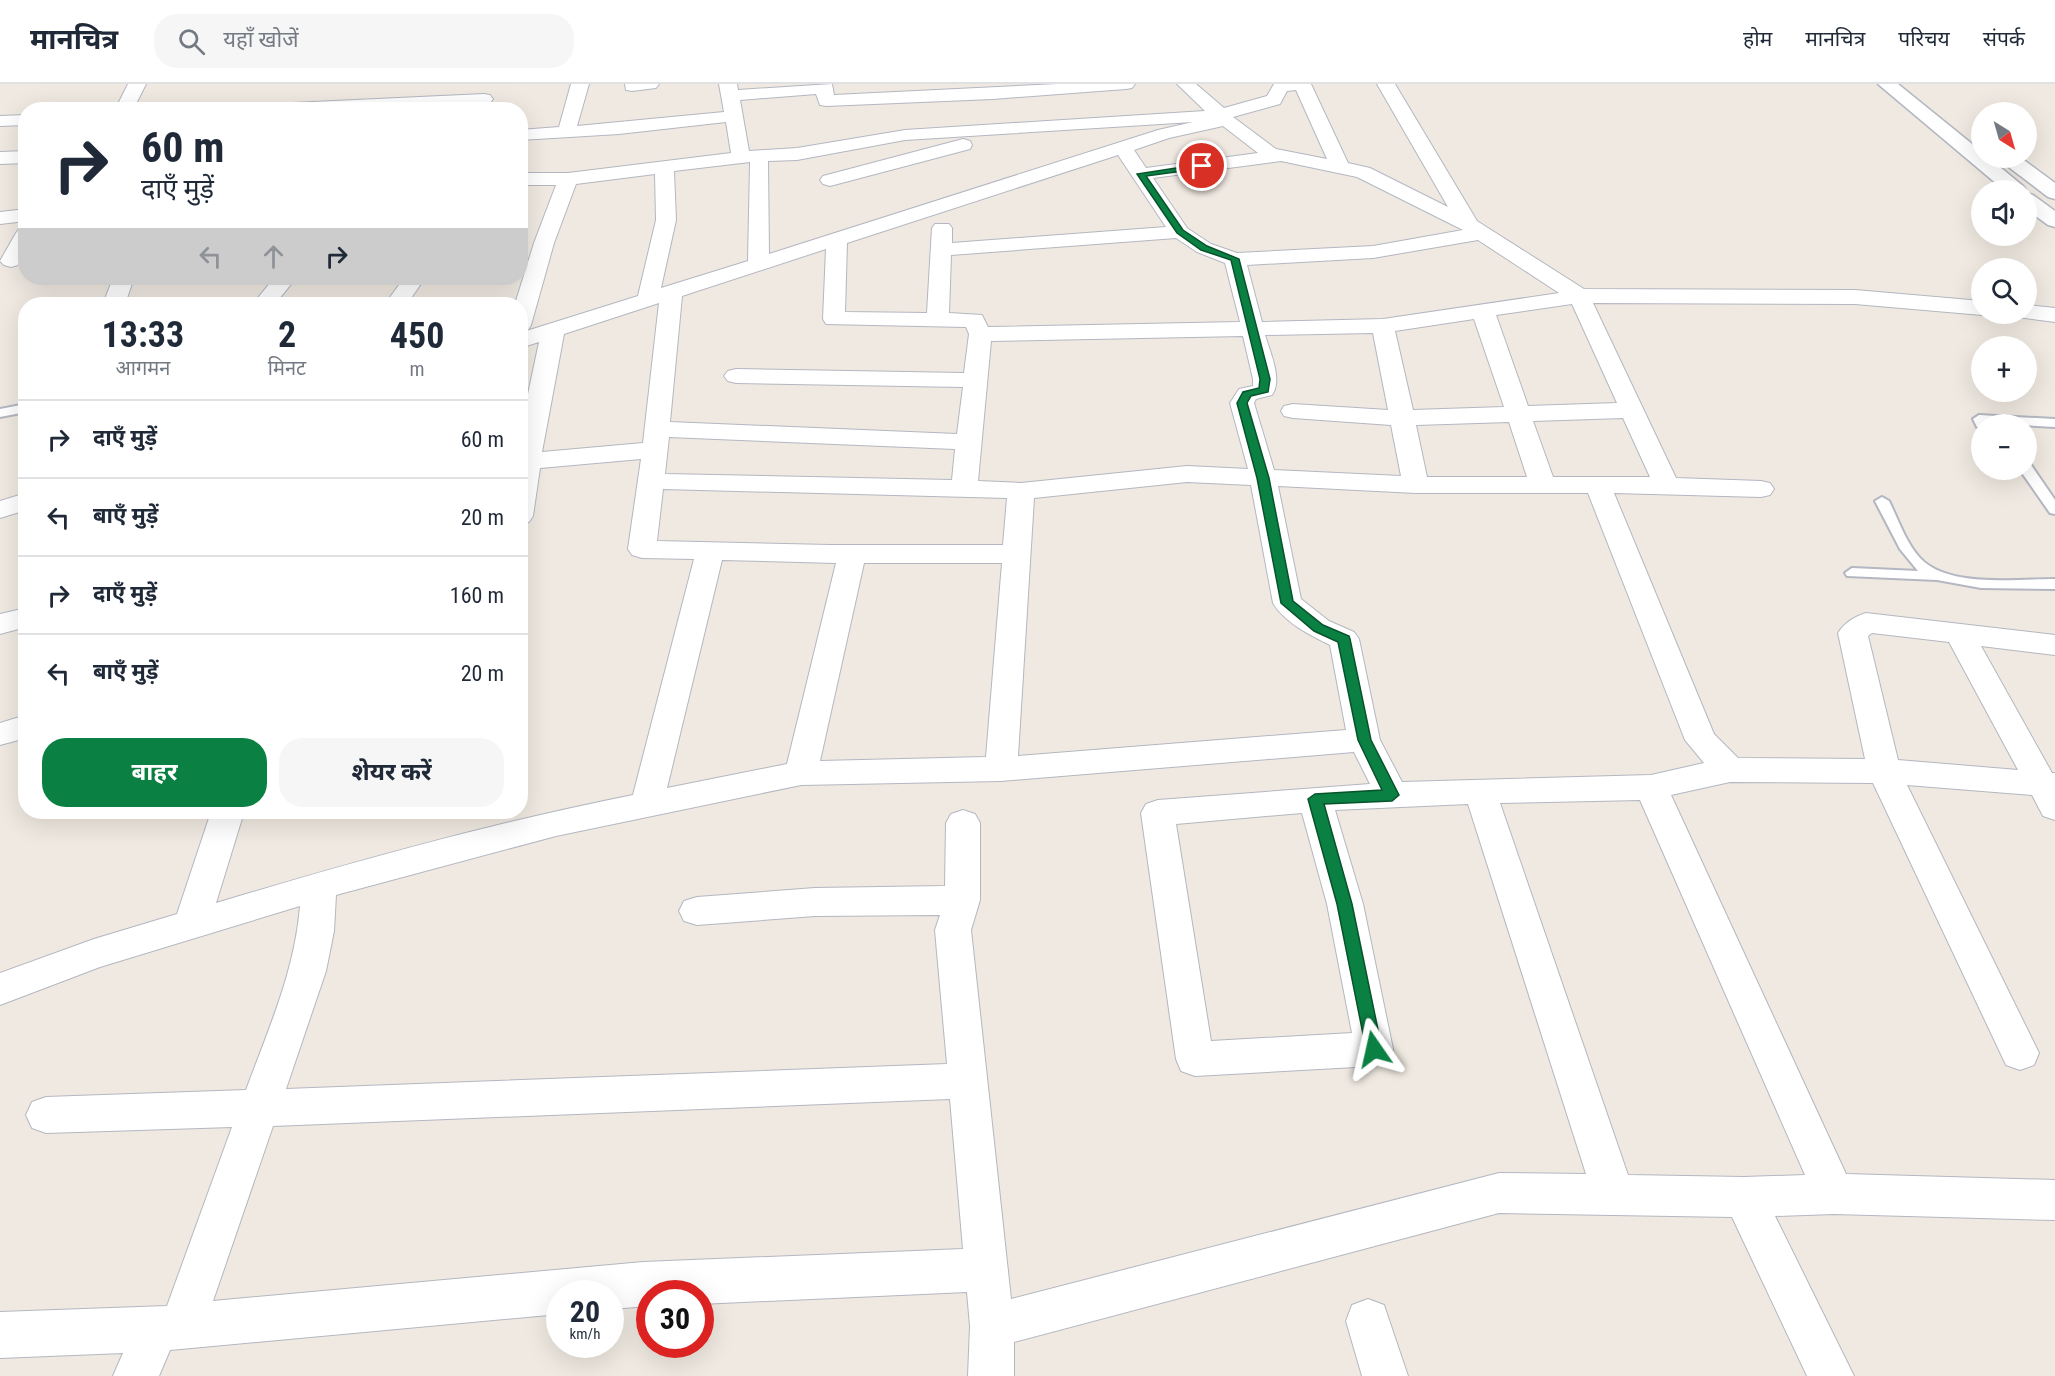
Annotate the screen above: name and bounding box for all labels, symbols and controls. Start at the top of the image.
search box [154,14,574,68]
text: मानचित्र [30,23,118,56]
icon: search [175,25,208,58]
text: यहाँ खोजें [223,27,298,52]
text: होम [1743,27,1772,51]
text: मानचित्र [1805,27,1865,51]
text: परिचय [1898,27,1950,51]
text: संपर्क [1983,27,2025,51]
north arrow [1971,102,2037,168]
map controls [1971,102,2037,480]
text: 60 m [141,123,224,172]
icon: right [42,126,120,204]
pin [1176,140,1227,191]
icon: arrive [1185,149,1218,182]
text: दाएँ मुड़ें [141,173,214,205]
button: sound [1971,180,2037,246]
icon: left [194,240,227,273]
icon: ahead [257,240,290,273]
icon: right [320,240,353,273]
button: search [1971,258,2037,324]
text: 13:33 [102,314,184,356]
text: 2 [278,314,296,356]
text: 450 [390,315,444,357]
button: + [1971,336,2037,402]
text: आगमन [116,356,170,380]
text: मिनट [268,356,306,380]
text: m [410,357,425,381]
button: − [1971,414,2037,480]
icon: right [42,423,75,456]
text: दाएँ मुड़ें [93,425,157,450]
text: 60 m [461,427,504,452]
icon: left [42,501,75,534]
text: बाएँ मुड़ें [93,503,158,528]
text: 20 m [461,505,504,530]
icon: right [42,579,75,612]
text: दाएँ मुड़ें [93,581,157,606]
text: 160 m [450,583,504,608]
icon: left [42,657,75,690]
text: बाएँ मुड़ें [93,659,158,684]
text: 20 m [461,661,504,686]
button: बाहर [42,738,267,807]
button: शेयर करें [279,738,504,807]
position arrow [1342,1017,1406,1081]
speed limit sign: 30 [636,1280,714,1358]
text: 20 [570,1294,600,1329]
text: km/h [570,1325,600,1343]

